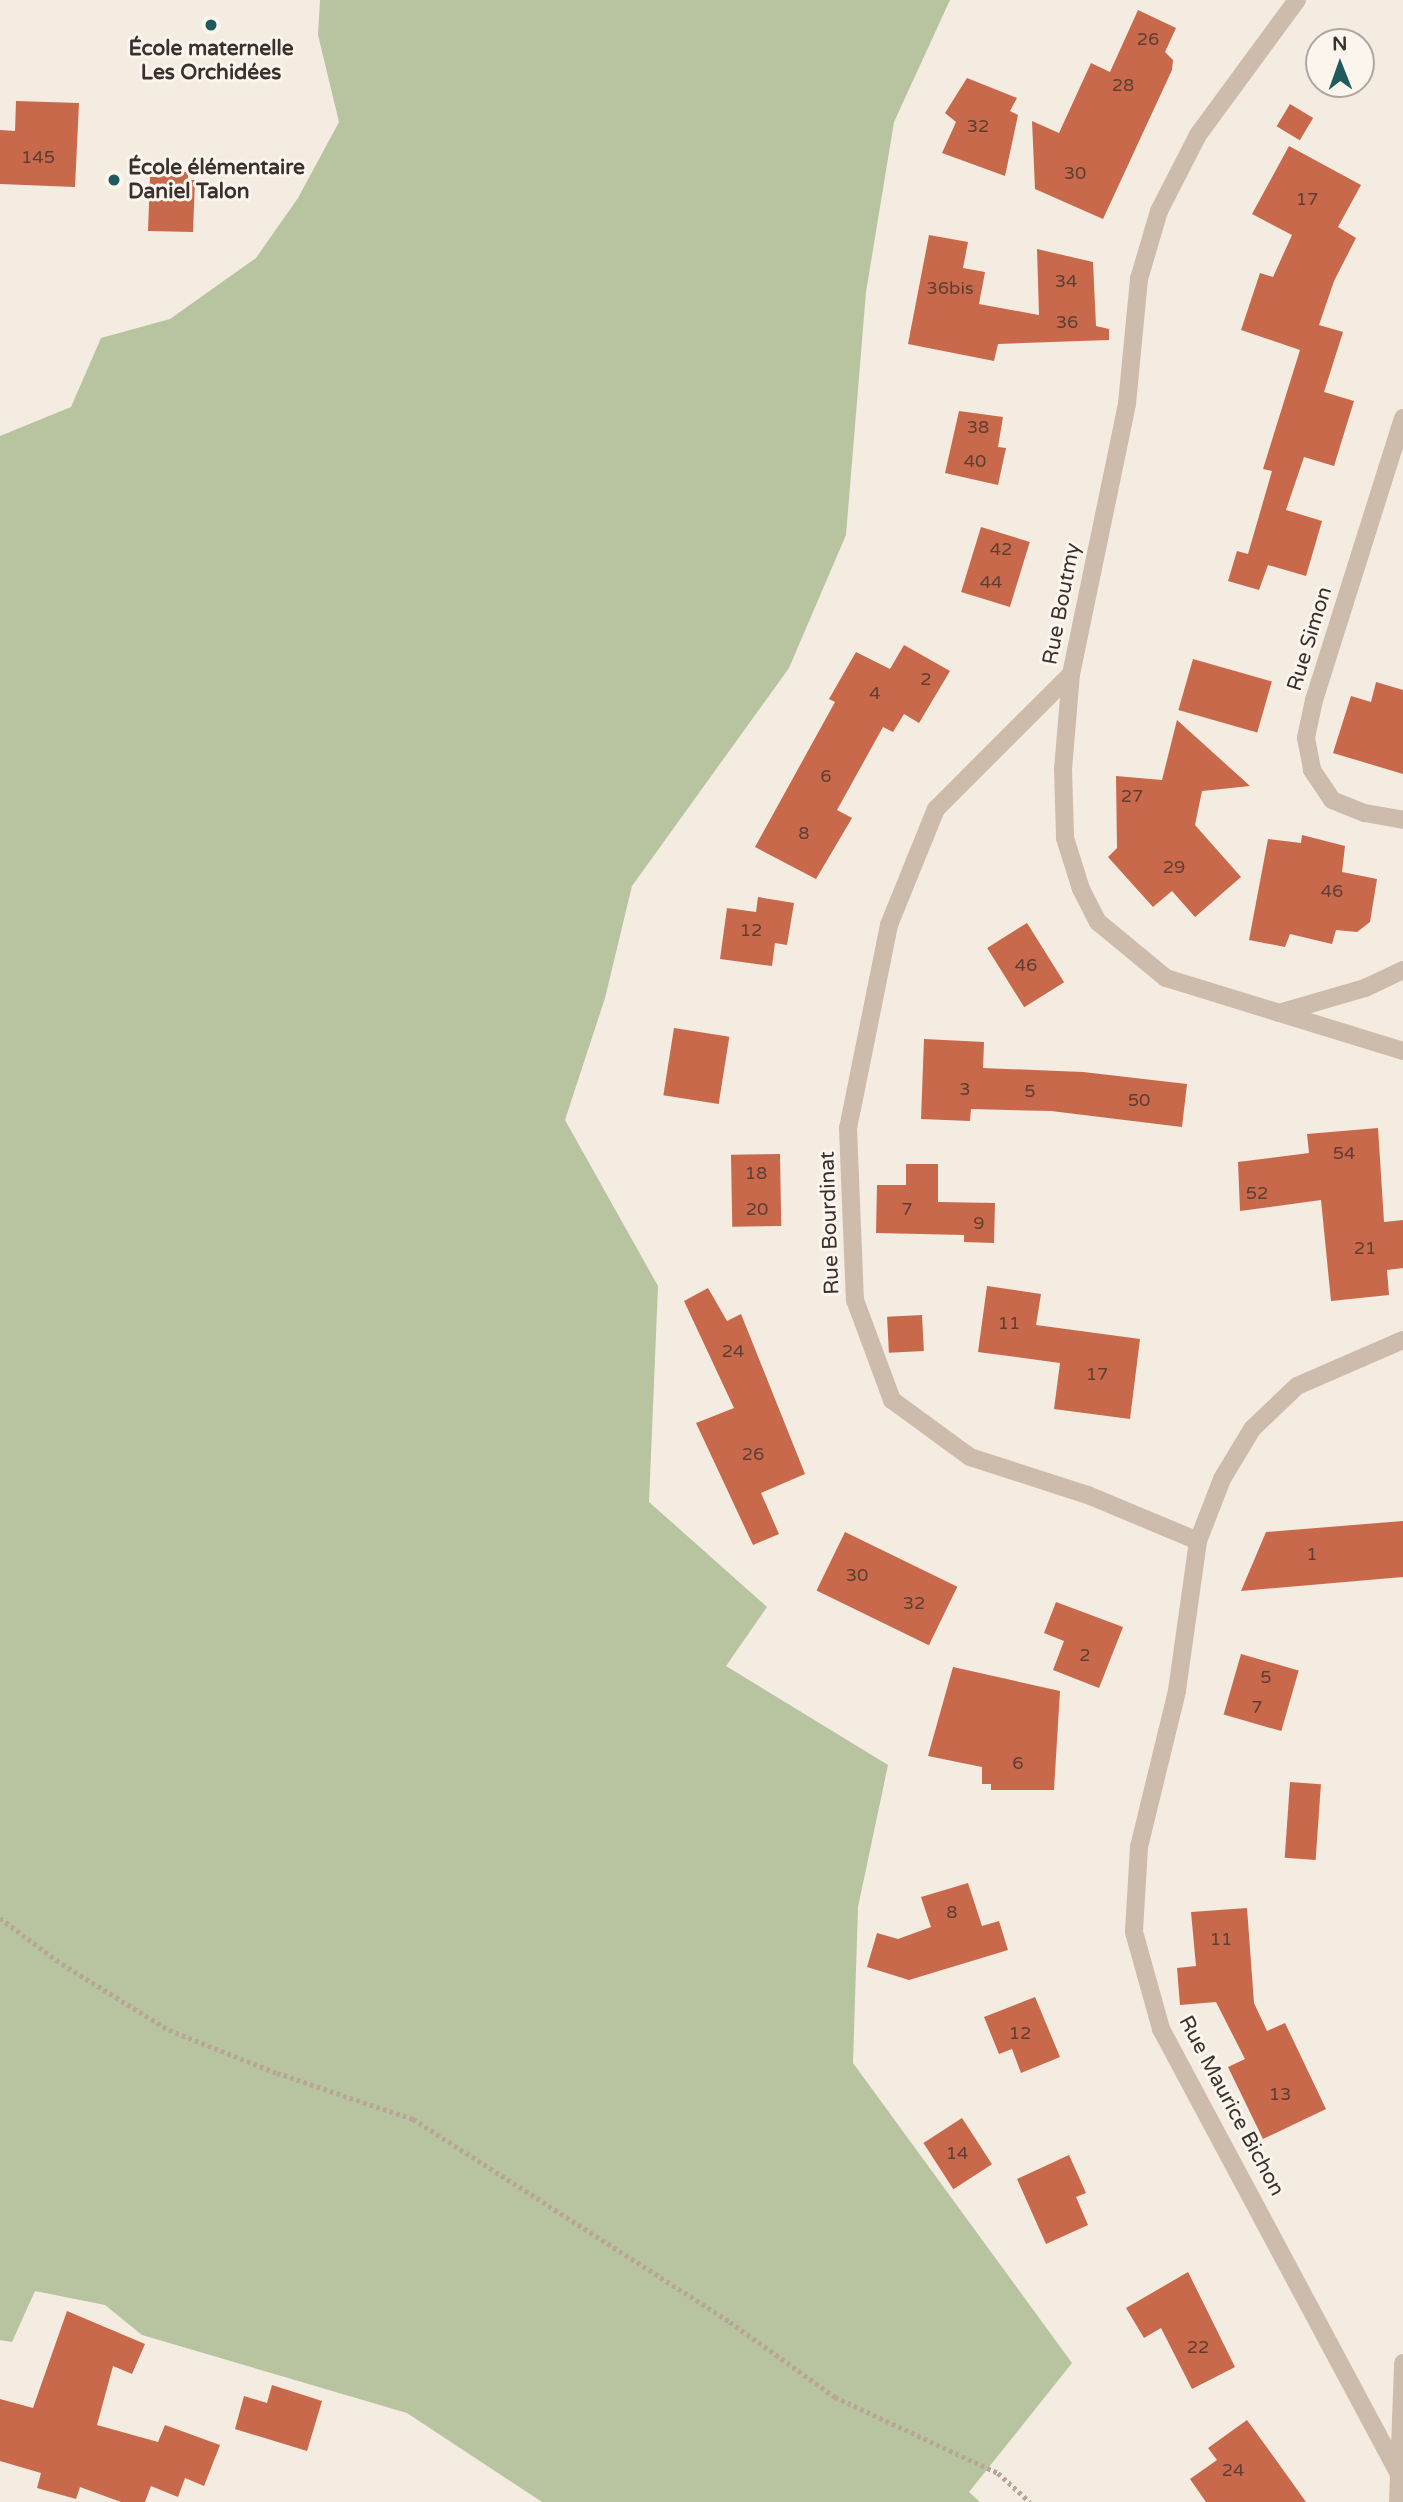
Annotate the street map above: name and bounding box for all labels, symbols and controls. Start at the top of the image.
marker: École maternelle Les Orchidées [203,17,219,33]
house number: 26 [1137,28,1159,50]
north arrow [1305,28,1375,98]
text: N [1332,33,1347,55]
place label: École maternelle Les Orchidées [128,36,294,86]
house number: 28 [1112,74,1134,96]
house number: 32 [967,115,989,137]
house number: 145 [21,146,55,168]
place label: École élémentaire Daniel Talon [128,155,305,205]
house number: 30 [1064,162,1086,184]
marker: École élémentaire Daniel Talon [106,172,122,188]
house number: 17 [1296,188,1318,210]
house number: 34 [1055,270,1077,292]
house number: 36bis [926,277,974,299]
house number: 36 [1056,311,1078,333]
house number: 38 [967,416,989,438]
house number: 40 [964,450,986,472]
house number: 42 [990,538,1012,560]
street label: Rue Boutmy [1038,541,1086,667]
house number: 44 [980,571,1002,593]
street label: Rue Simon [1282,584,1338,694]
house number: 2 [920,668,932,690]
house number: 4 [869,682,881,704]
house number: 6 [820,765,832,787]
house number: 27 [1121,785,1143,807]
house number: 8 [798,822,810,844]
house number: 29 [1163,856,1185,878]
house number: 46 [1321,880,1343,902]
house number: 12 [740,919,762,941]
house number: 46 [1015,954,1037,976]
house number: 3 [959,1078,971,1100]
house number: 5 [1024,1080,1036,1102]
house number: 50 [1128,1089,1150,1111]
house number: 54 [1333,1142,1355,1164]
street label: Rue Bourdinat [815,1151,845,1295]
house number: 18 [745,1162,767,1184]
house number: 52 [1246,1182,1268,1204]
house number: 20 [746,1198,768,1220]
house number: 7 [901,1198,913,1220]
house number: 9 [973,1212,985,1234]
house number: 21 [1354,1237,1376,1259]
house number: 11 [998,1312,1020,1334]
house number: 24 [722,1340,744,1362]
house number: 17 [1086,1363,1108,1385]
house number: 26 [742,1443,764,1465]
house number: 1 [1306,1543,1318,1565]
house number: 30 [846,1564,868,1586]
house number: 32 [903,1592,925,1614]
house number: 2 [1079,1644,1091,1666]
house number: 5 [1260,1666,1272,1688]
house number: 7 [1251,1696,1263,1718]
house number: 6 [1012,1752,1024,1774]
house number: 8 [946,1901,958,1923]
house number: 11 [1210,1928,1232,1950]
street label: Rue Maurice Bichon [1173,2011,1289,2201]
house number: 12 [1009,2022,1031,2044]
house number: 13 [1269,2083,1291,2105]
house number: 14 [946,2142,968,2164]
house number: 22 [1187,2336,1209,2358]
house number: 24 [1222,2459,1244,2481]

